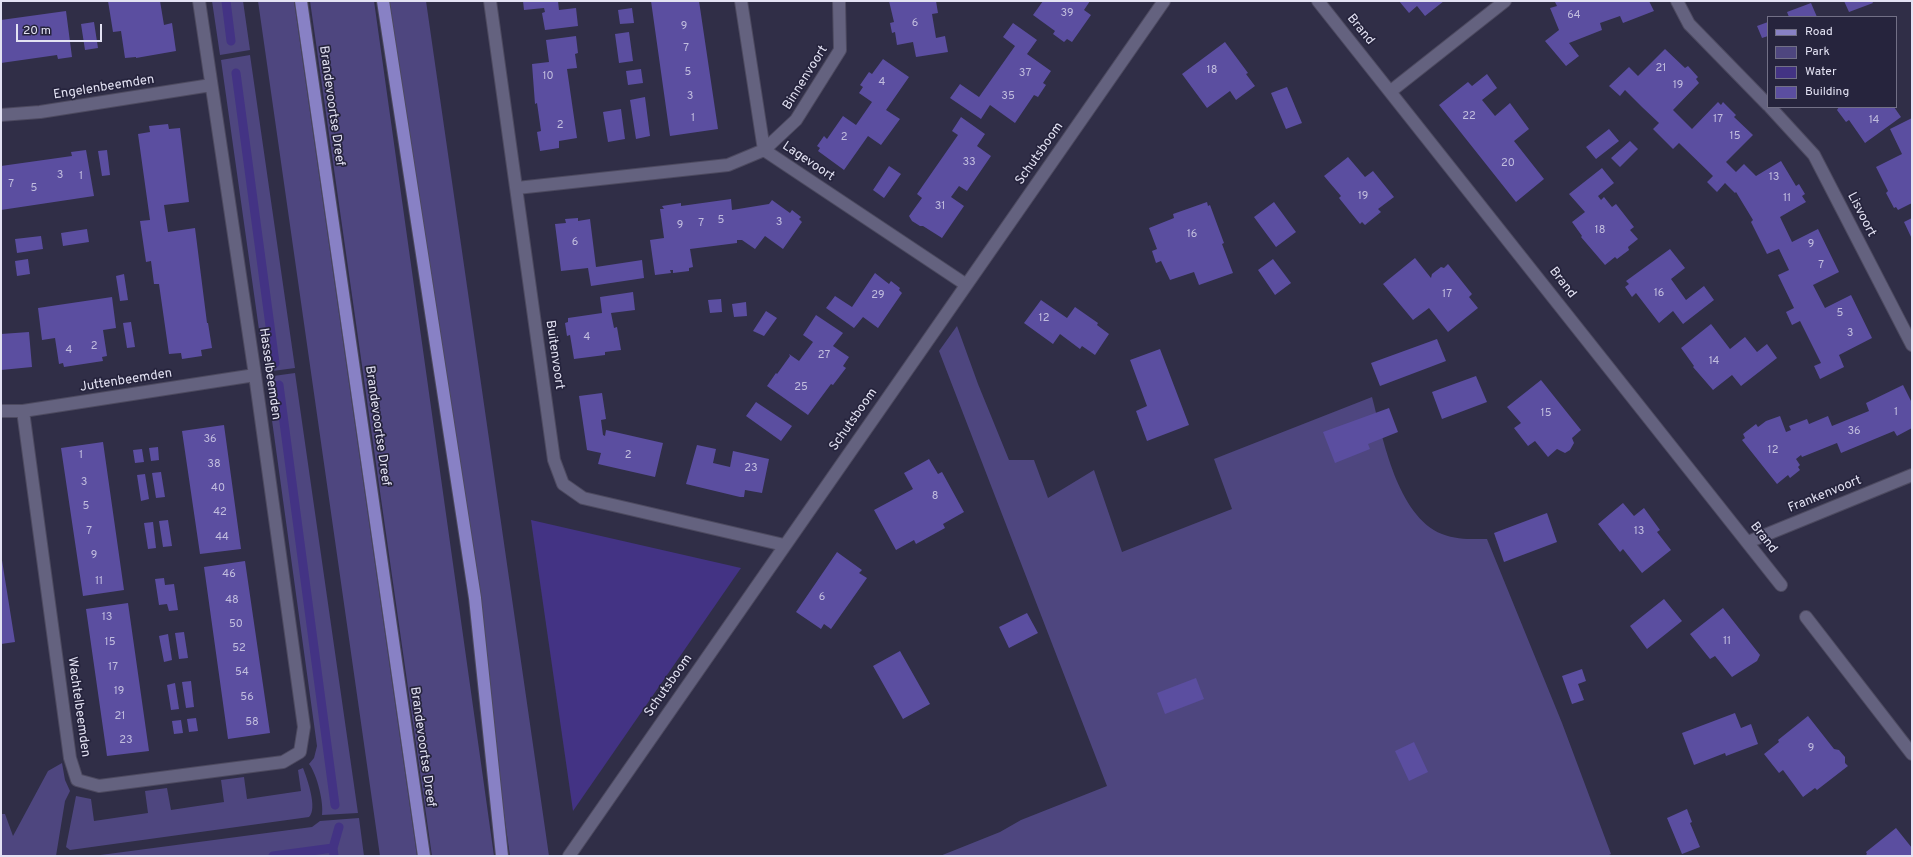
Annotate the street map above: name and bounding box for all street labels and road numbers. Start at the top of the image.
street label: Brand [1343,11,1377,49]
street label: Binnenvoort [780,43,832,113]
street label: Brandevoortse Dreef [315,45,347,167]
street label: Engelenbeemden [52,72,156,104]
street label: Schutsboom [1013,120,1067,188]
street label: Lagevoort [779,139,837,185]
street label: Lisvoort [1843,190,1879,240]
street label: Brand [1545,264,1579,302]
street label: Buitenvoort [541,319,567,391]
street label: Hasselbeemden [255,327,283,421]
street label: Brandevoortse Dreef [361,365,393,487]
street label: Juttenbeemden [79,366,173,396]
street label: Schutsboom [827,386,881,454]
street label: Frankenvoort [1786,473,1864,517]
street label: Brand [1746,519,1780,557]
street label: Schutsboom [642,652,696,720]
street label: Wachtelbeemden [63,656,93,758]
street label: Brandevoortse Dreef [406,686,438,808]

